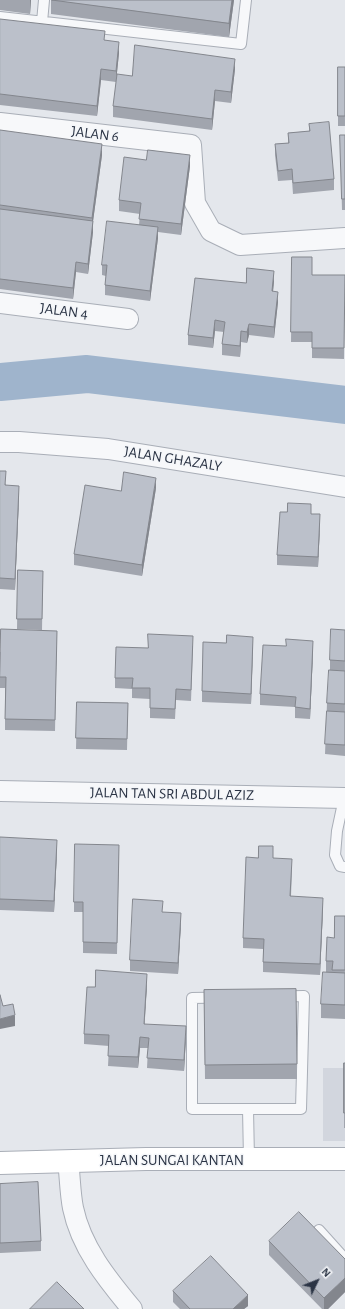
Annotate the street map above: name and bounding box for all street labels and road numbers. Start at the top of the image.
street label: JALAN 6 [70,122,120,146]
street label: JALAN 4 [39,299,89,323]
street label: JALAN GHAZALY [123,442,223,476]
street label: JALAN TAN SRI ABDUL AZIZ [90,784,254,804]
street label: JALAN SUNGAI KANTAN [100,1151,244,1169]

